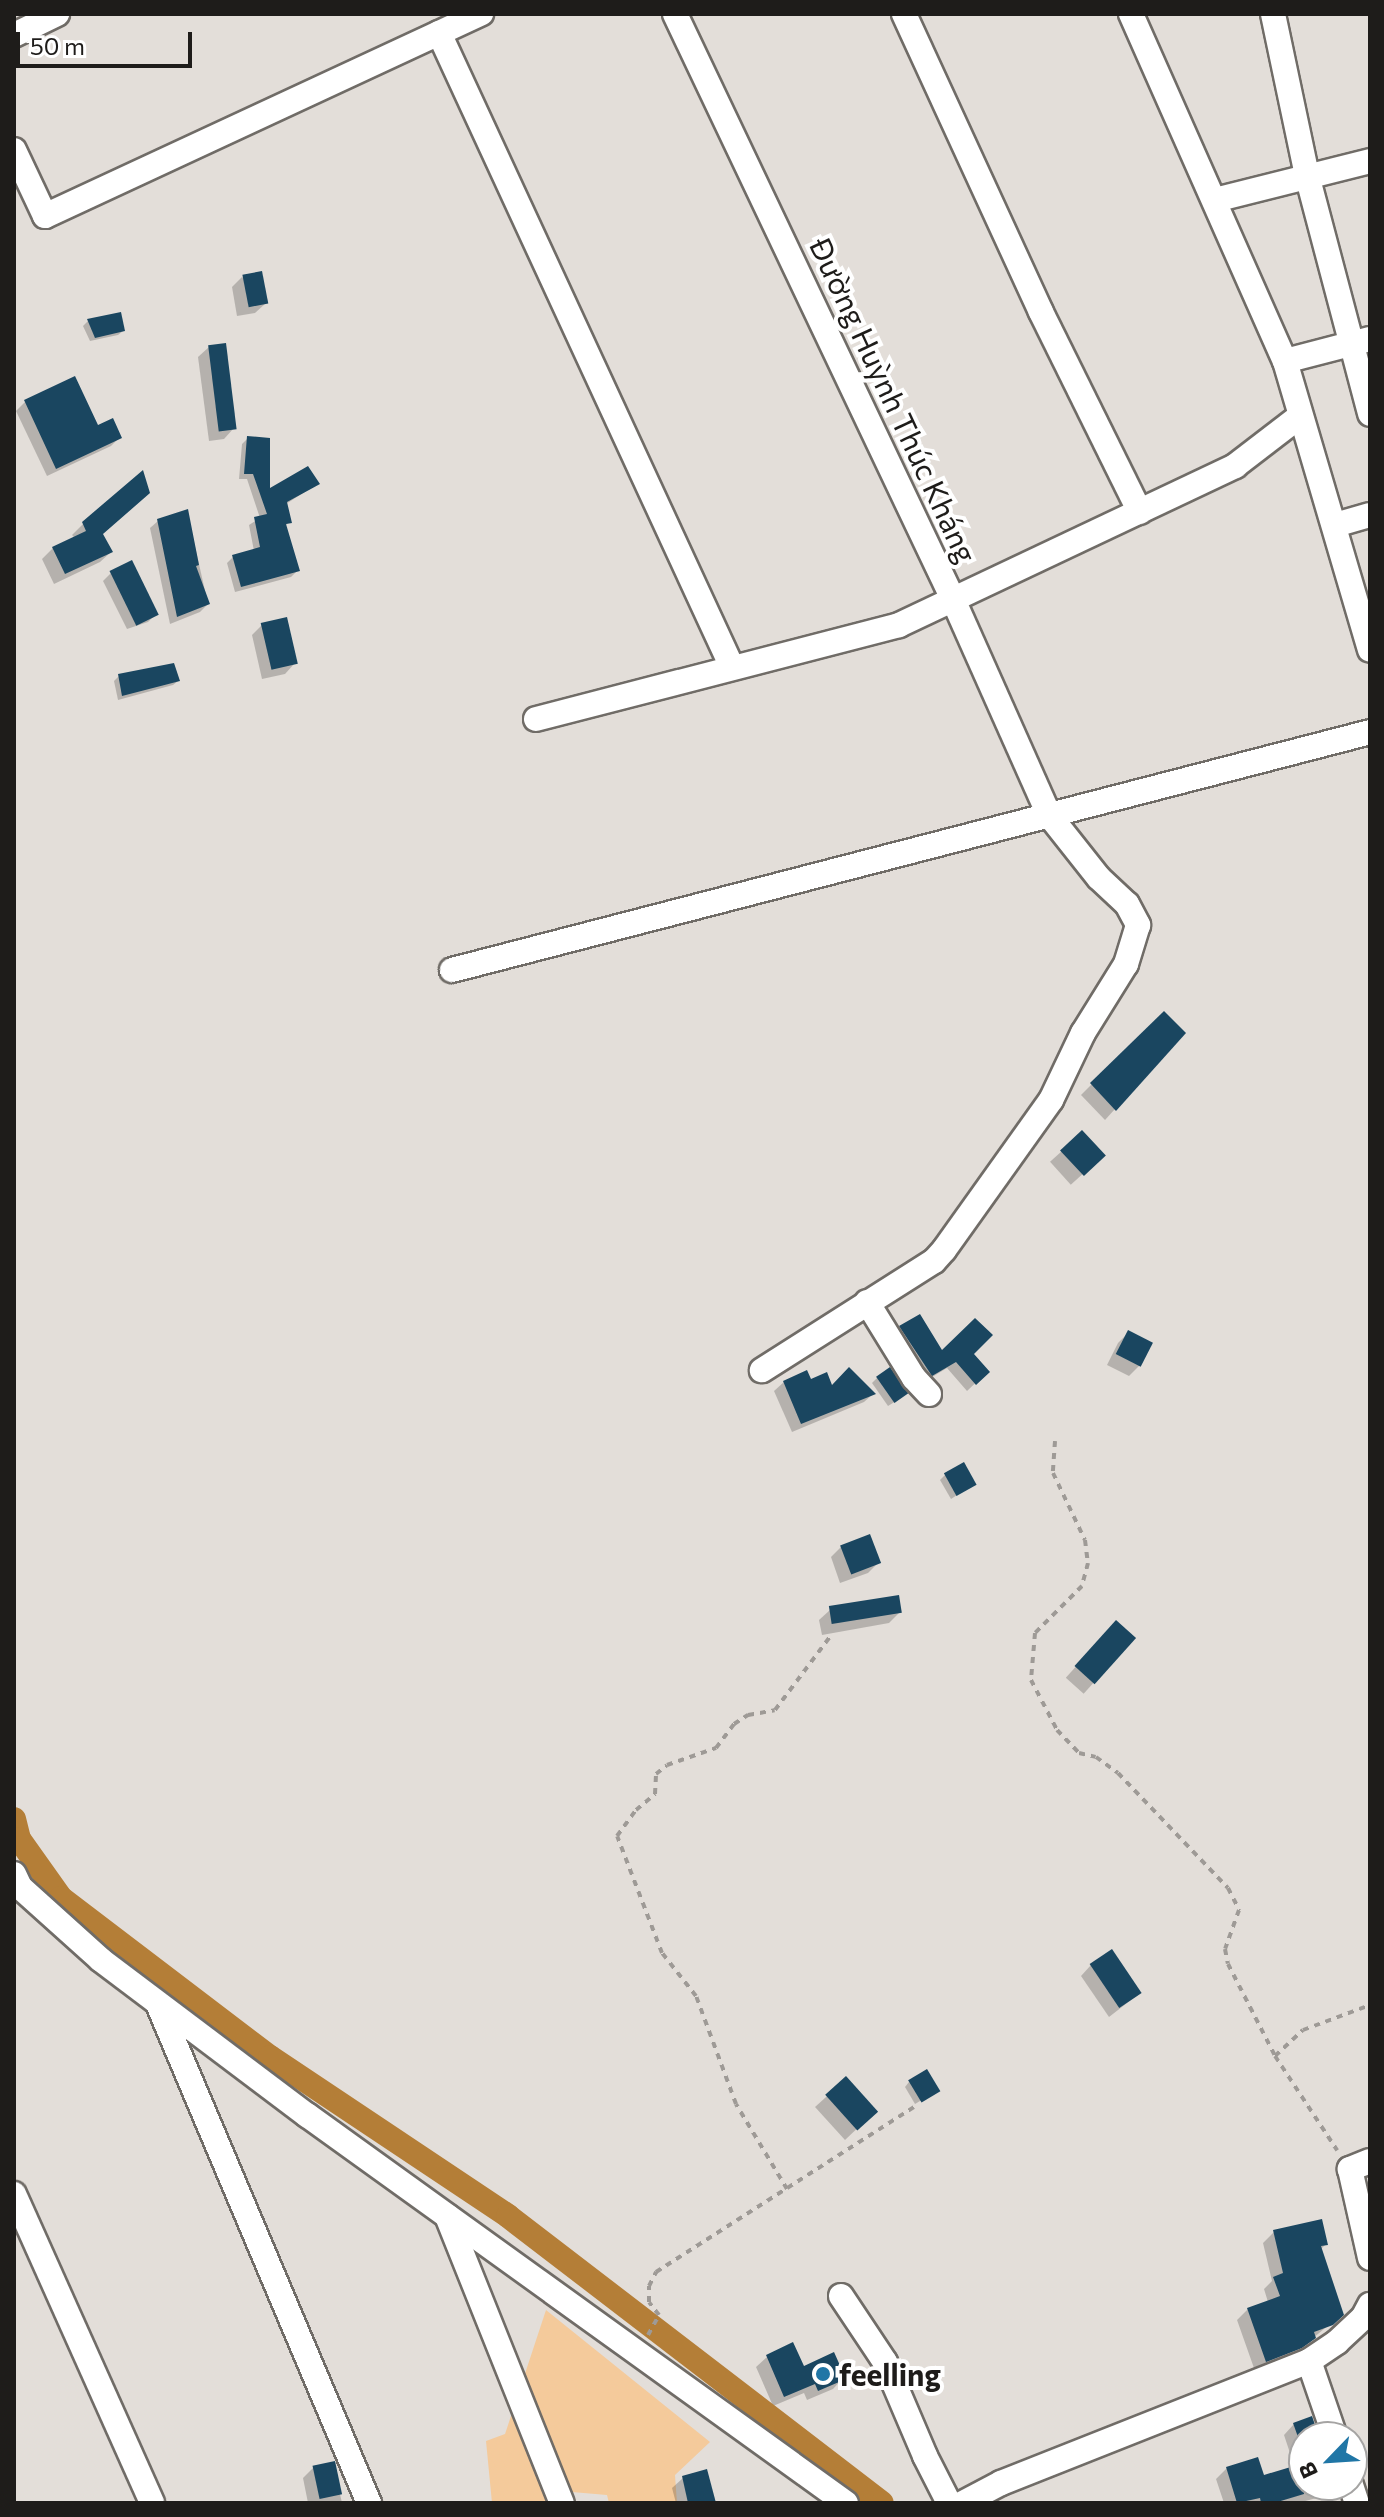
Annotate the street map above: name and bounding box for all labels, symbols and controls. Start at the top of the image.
scale bar [20,16,196,66]
text: 50 m [30,31,85,60]
street label: Đường Huỳnh Thúc Kháng [803,232,985,568]
place label: feelling [839,2356,941,2392]
marker: feelling [814,2365,832,2383]
north arrow [1288,2421,1368,2501]
text: B [1292,2458,1323,2483]

